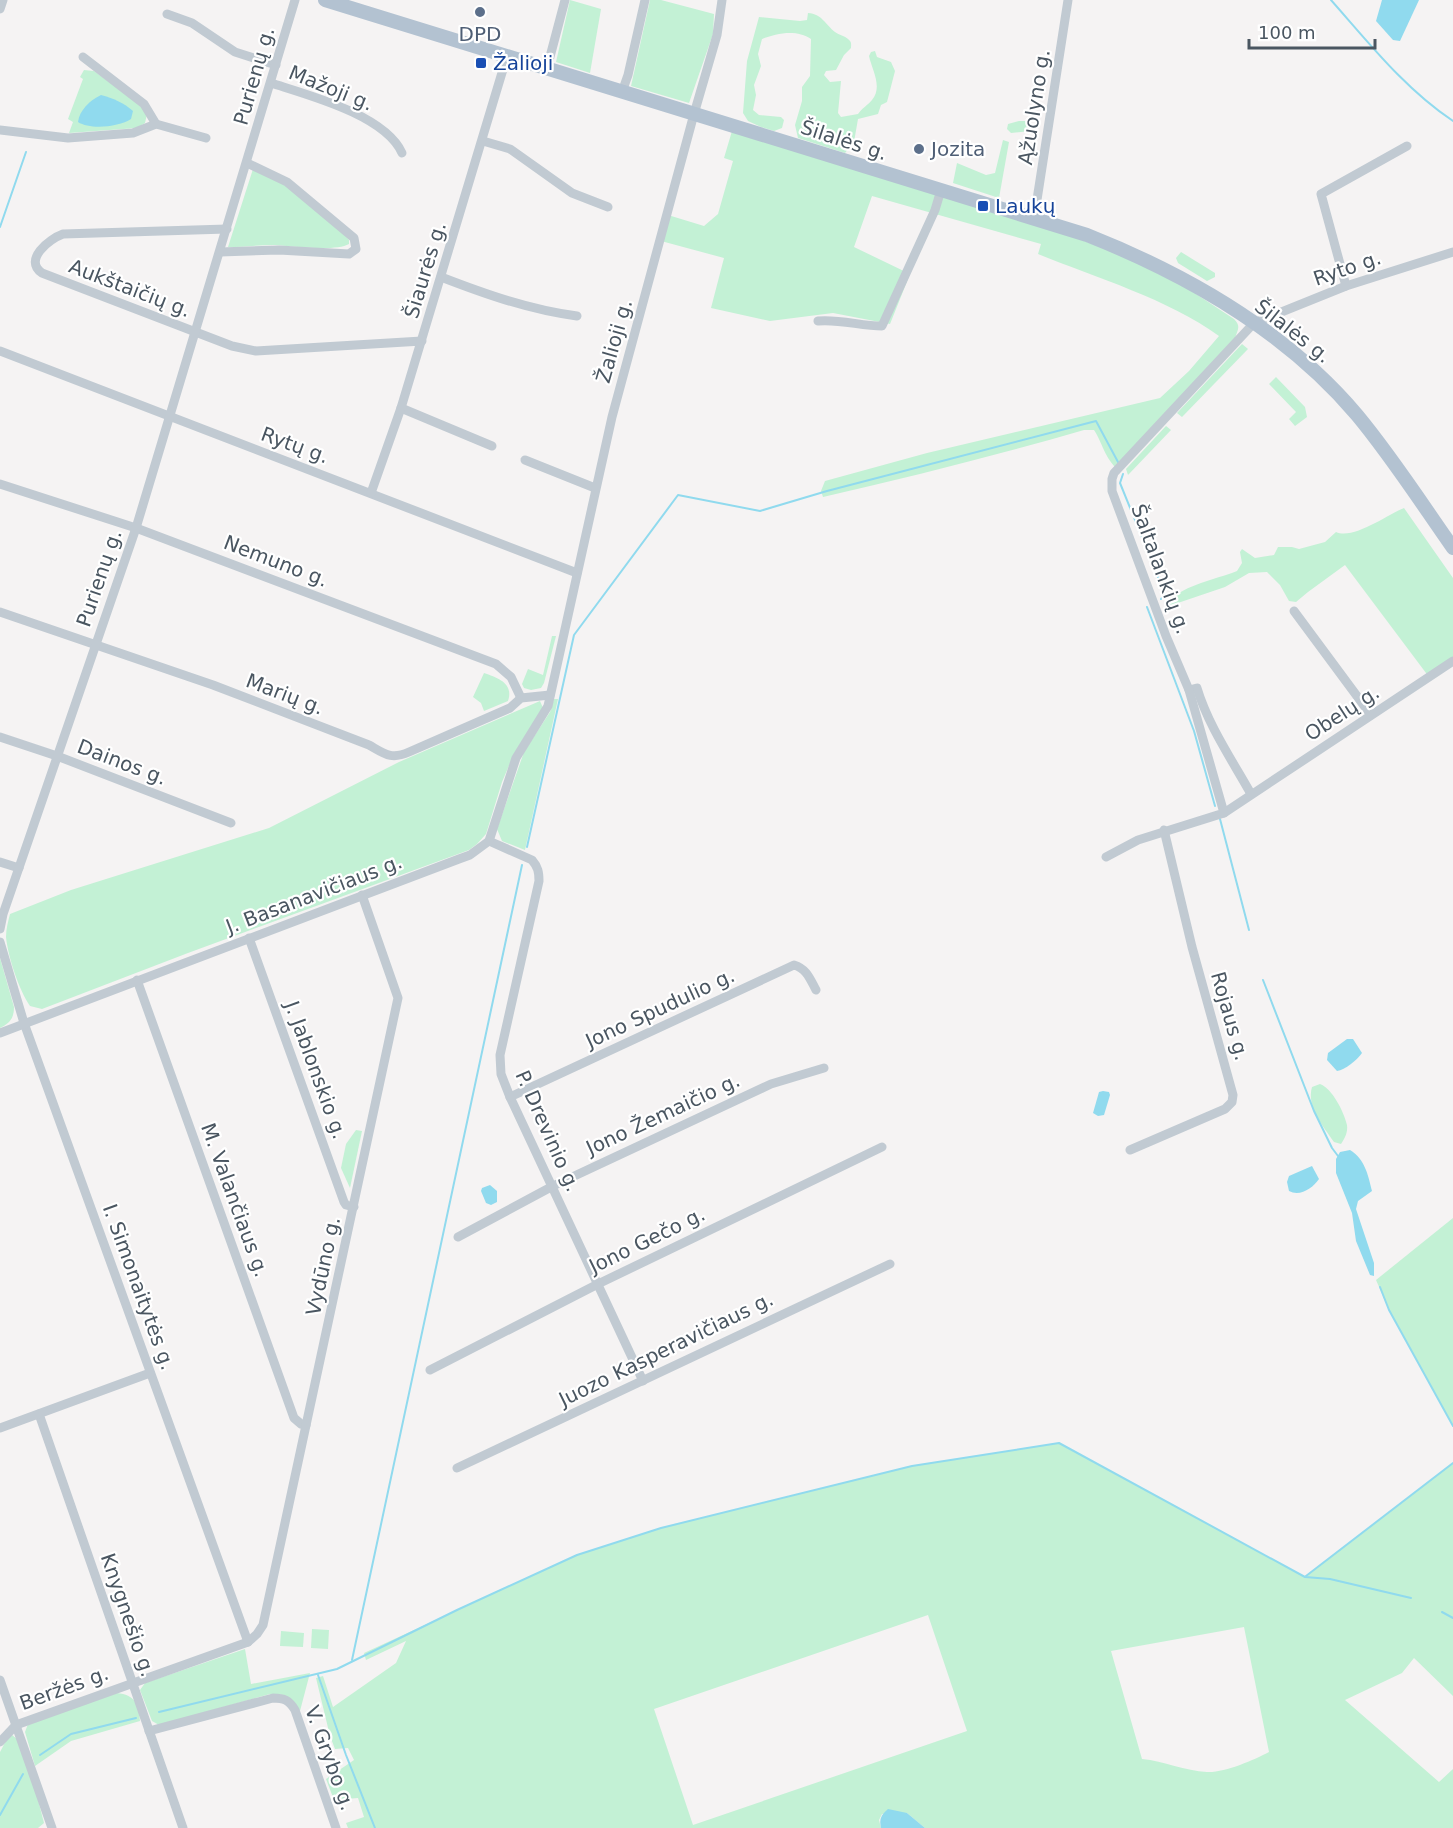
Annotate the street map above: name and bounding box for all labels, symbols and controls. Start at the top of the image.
marker: DPD [473,5,487,19]
scale bar [1249,12,1375,50]
place label: DPD [459,22,501,46]
text: 100 m [1258,22,1316,43]
street label: Purienų g. [229,24,279,128]
street label: Ąžuolyno g. [1013,47,1055,167]
place label: Žalioji [493,51,553,75]
marker: Žalioji [474,56,488,70]
street label: Mažoji g. [285,60,377,116]
street label: Šilalės g. [798,115,890,165]
place label: Jozita [929,137,985,161]
marker: Jozita [912,142,926,156]
place label: Laukų [995,194,1056,218]
marker: Laukų [976,199,990,213]
street label: Šiaurės g. [399,219,451,321]
street label: Ryto g. [1310,245,1384,291]
street label: Aukštaičių g. [66,254,194,322]
street label: Šilalės g. [1250,294,1336,368]
street label: Žalioji g. [591,296,637,386]
street label: Rytų g. [258,422,332,468]
street label: Šaltalankių g. [1126,501,1196,637]
street label: Purienų g. [71,526,127,630]
street label: Nemuno g. [220,530,332,592]
street label: Marių g. [243,668,327,720]
street label: Obelų g. [1300,680,1384,746]
street label: Dainos g. [74,734,170,790]
street label: J. Basanavičiaus g. [221,849,406,939]
street label: Jono Spudulio g. [580,963,738,1054]
street label: Rojaus g. [1206,969,1254,1063]
street label: J. Jablonskio g. [279,996,352,1142]
street label: P. Drevinio g. [511,1067,585,1195]
street label: Jono Žemaičio g. [580,1068,744,1161]
street label: M. Valančiaus g. [196,1120,274,1280]
street label: I. Simonaitytės g. [98,1201,180,1373]
street label: Jono Gečo g. [583,1202,709,1279]
street label: Vydūno g. [301,1214,345,1318]
street label: Juozo Kasperavičiaus g. [553,1287,777,1412]
street label: Knygnešio g. [96,1550,160,1680]
street label: Beržės g. [16,1661,112,1715]
street label: V. Grybo g. [300,1702,360,1814]

